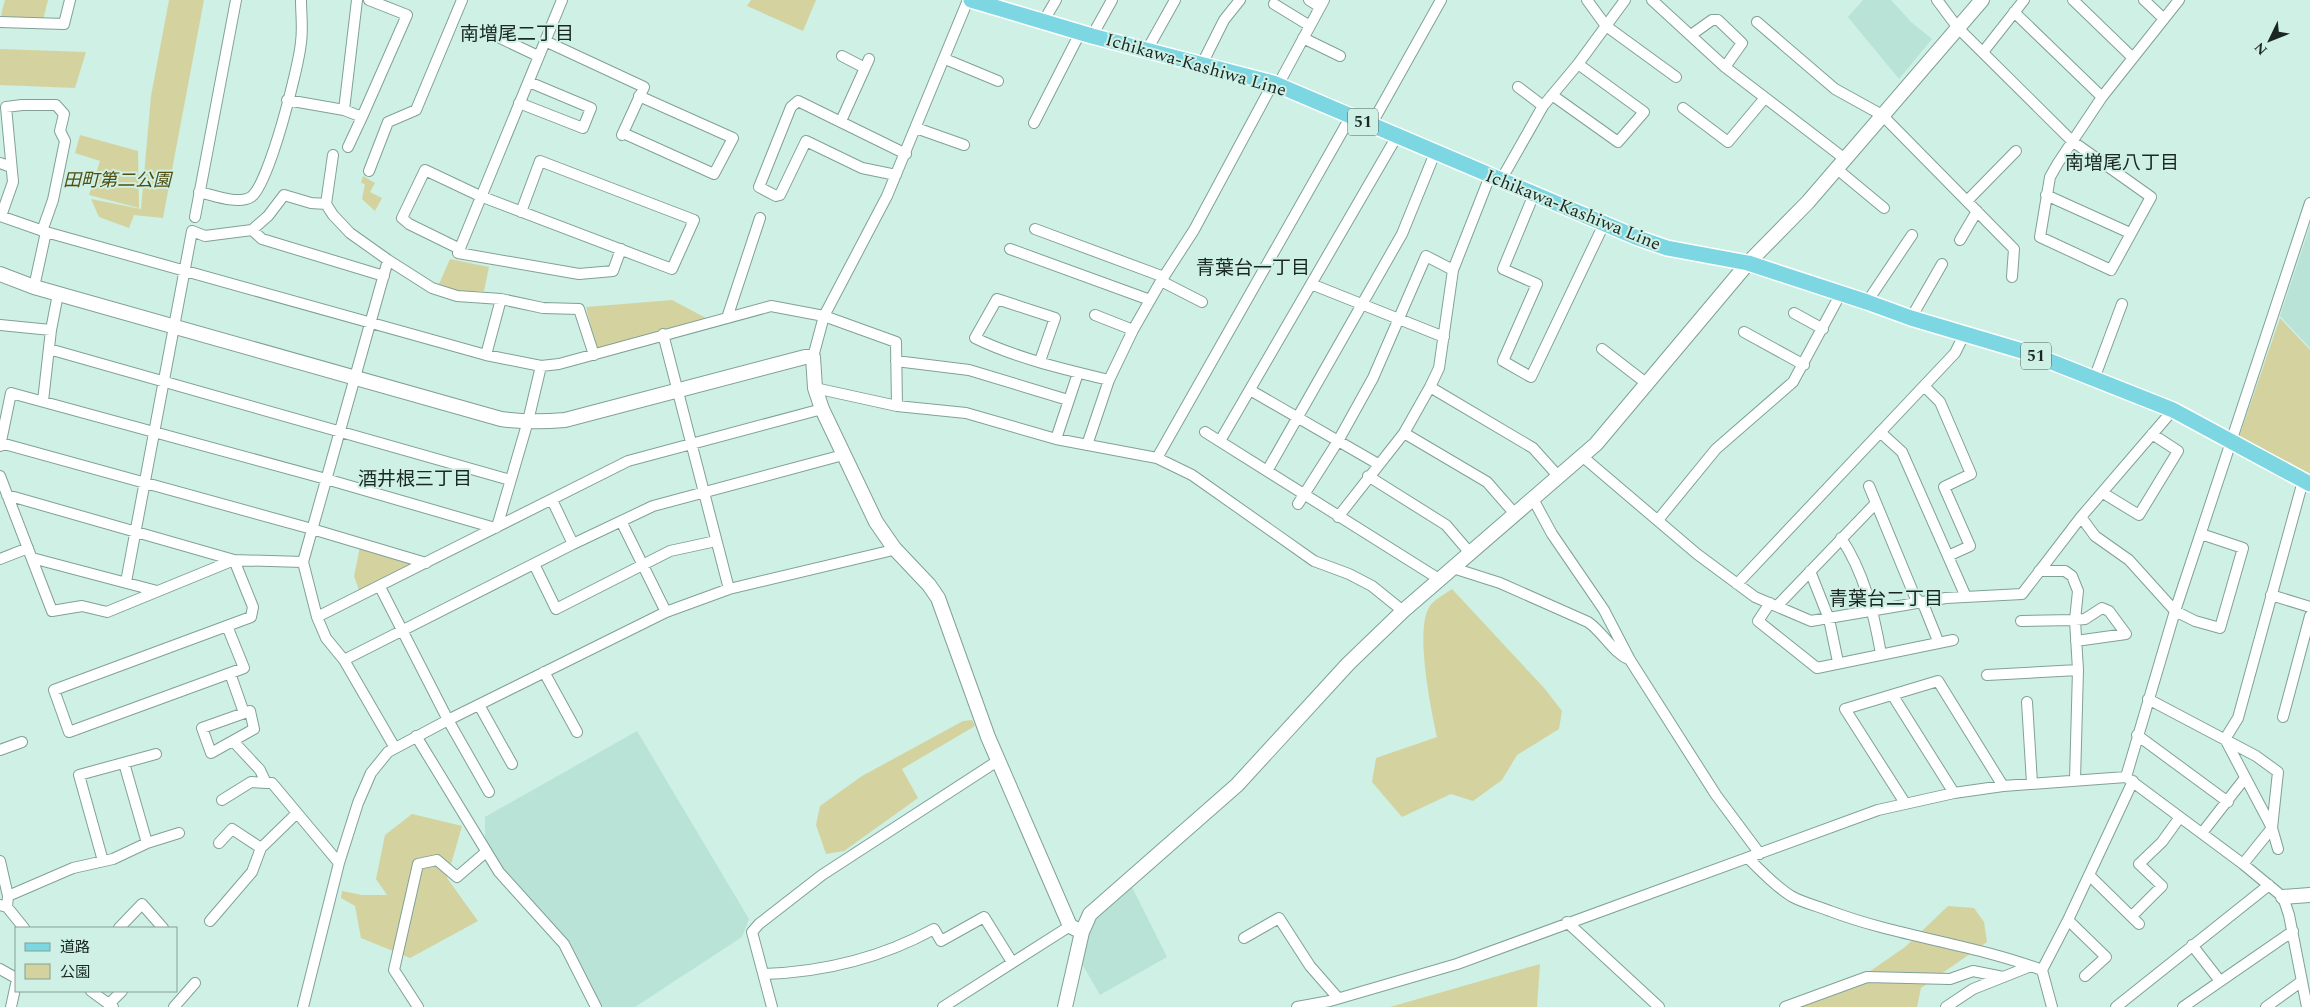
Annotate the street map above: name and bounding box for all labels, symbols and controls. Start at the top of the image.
north arrow [2245,15,2295,65]
district label: 南増尾二丁目 [460,20,574,49]
street label: Ichikawa-Kashiwa Line [1102,26,1290,104]
text: N [2249,37,2272,60]
road number: 51 [1348,108,1378,136]
district label: 南増尾八丁目 [2065,149,2179,178]
street label: Ichikawa-Kashiwa Line [1481,162,1665,258]
park label: 田町第二公園 [63,167,174,194]
district label: 青葉台一丁目 [1196,254,1310,283]
road number: 51 [2021,342,2051,370]
district label: 酒井根三丁目 [358,465,472,494]
district label: 青葉台二丁目 [1829,585,1943,614]
legend [15,927,178,992]
text: 道路 [60,936,90,959]
text: 公園 [60,961,90,984]

